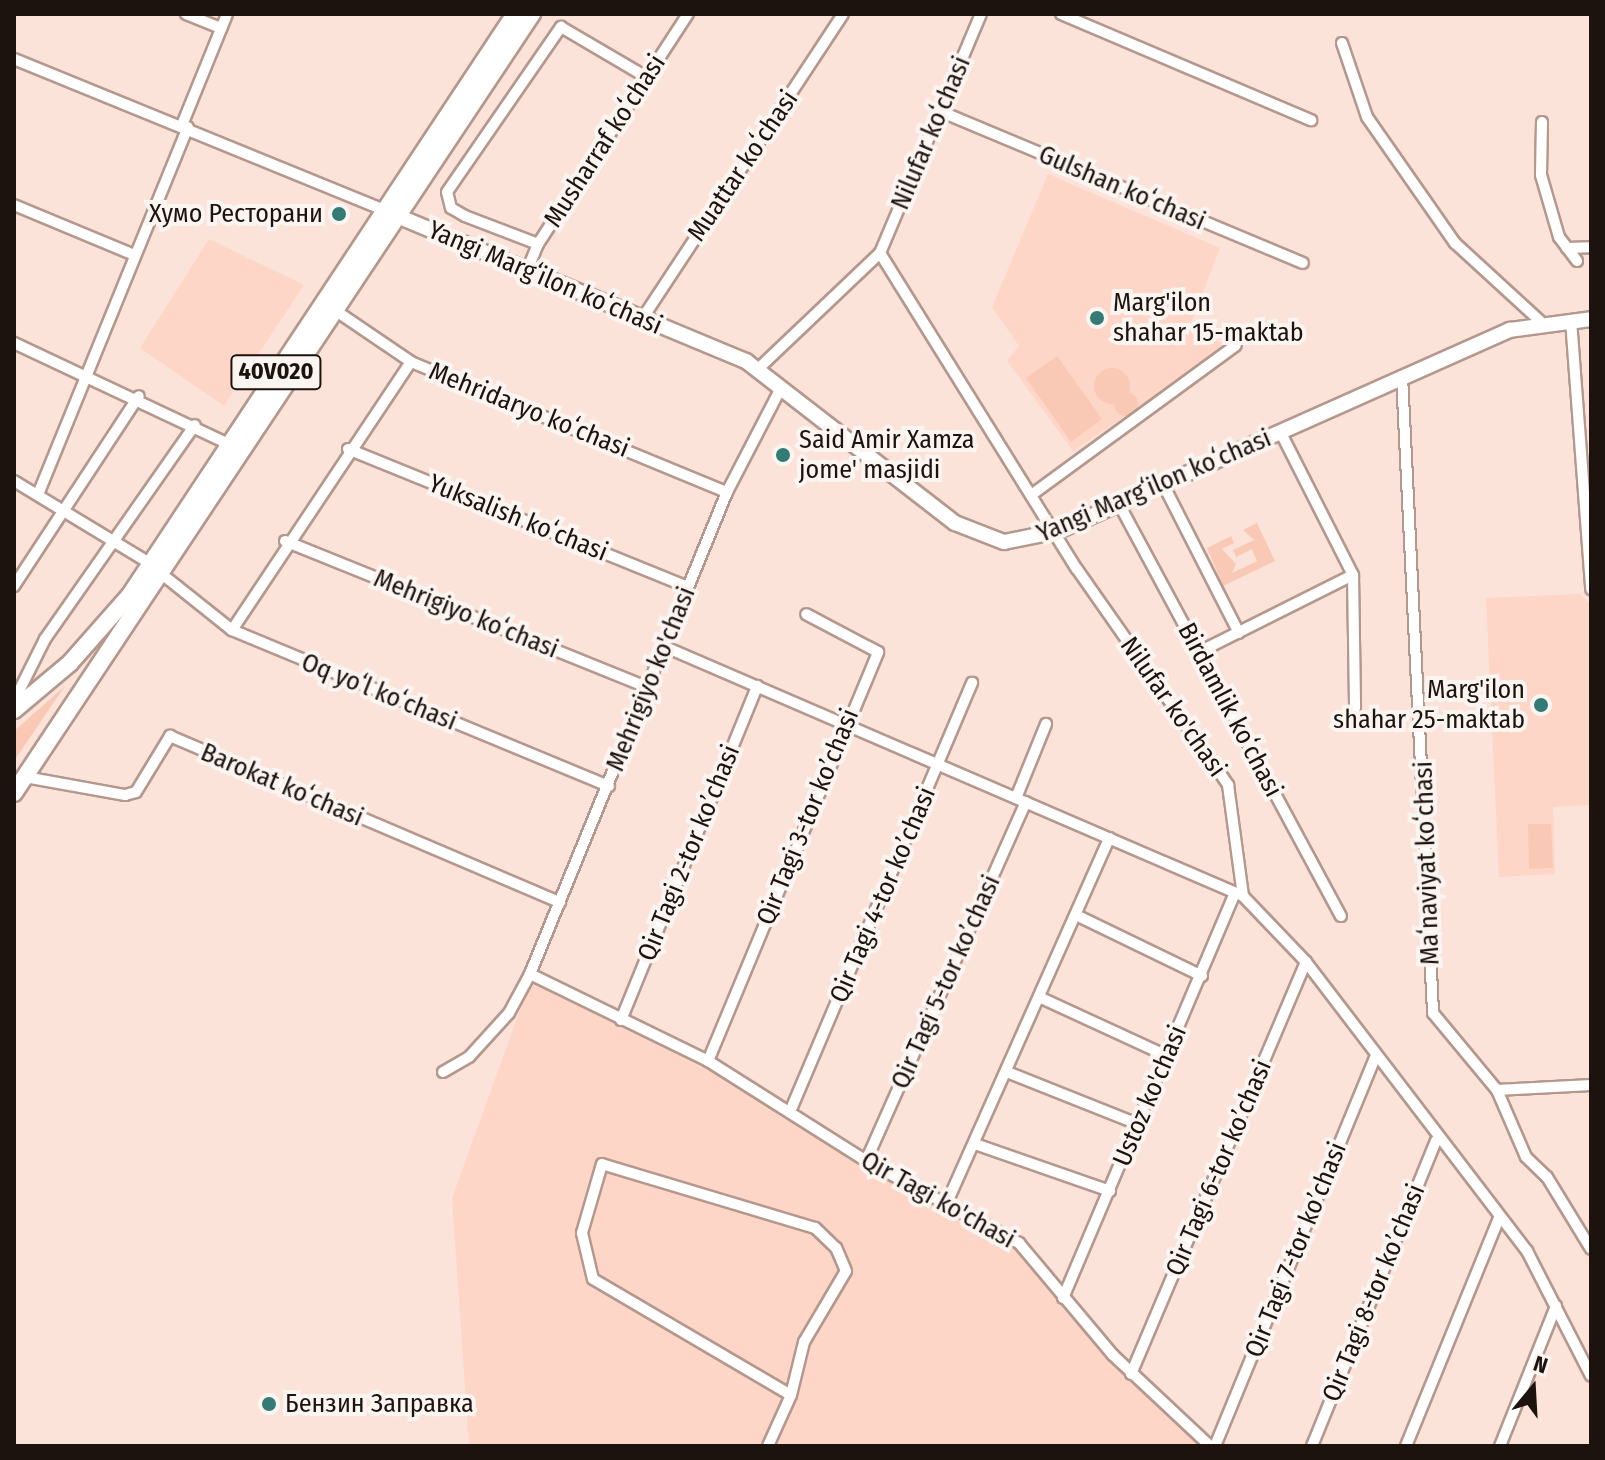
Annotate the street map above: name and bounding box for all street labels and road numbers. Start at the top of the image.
street label: Musharraf koʻchasi [538,49,672,233]
street label: Nilufar koʻchasi [885,52,977,214]
street label: Muattar koʻchasi [681,85,805,247]
street label: Gulshan koʻchasi [1034,139,1210,237]
street label: Yangi Margʻilon koʻchasi [423,215,667,341]
road number: 40V020 [230,352,322,392]
street label: Mehridaryo koʻchasi [424,356,634,464]
street label: Yangi Margʻilon koʻchasi [1032,423,1276,549]
street label: Yuksalish koʻchasi [424,468,612,568]
street label: Mehrigiyo koʻchasi [369,563,563,665]
street label: Mehrigiyo ko'chasi [600,582,702,776]
street label: Birdamlik koʻchasi [1171,618,1289,802]
street label: Nilufar ko'chasi [1113,631,1233,783]
street label: Oq yoʻl koʻchasi [297,647,461,737]
street label: Qir Tagi 3-tor koʼchasi [750,704,866,930]
street label: Barokat koʻchasi [196,737,368,833]
street label: Qir Tagi 2-tor koʼchasi [631,740,747,966]
street label: Maʻnaviyat koʻchasi [1408,760,1446,966]
street label: Qir Tagi 4-tor koʼchasi [823,782,943,1008]
street label: Qir Tagi 5-tor koʼchasi [885,870,1007,1094]
street label: Ustoz ko'chasi [1106,1021,1194,1171]
street label: Qir Tagi 6-tor koʼchasi [1159,1055,1279,1281]
street label: Qir Tagi 7-tor koʼchasi [1239,1138,1353,1362]
street label: Qir Tagi ko'chasi [855,1145,1021,1255]
street label: Qir Tagi 8-tor koʼchasi [1316,1180,1432,1406]

